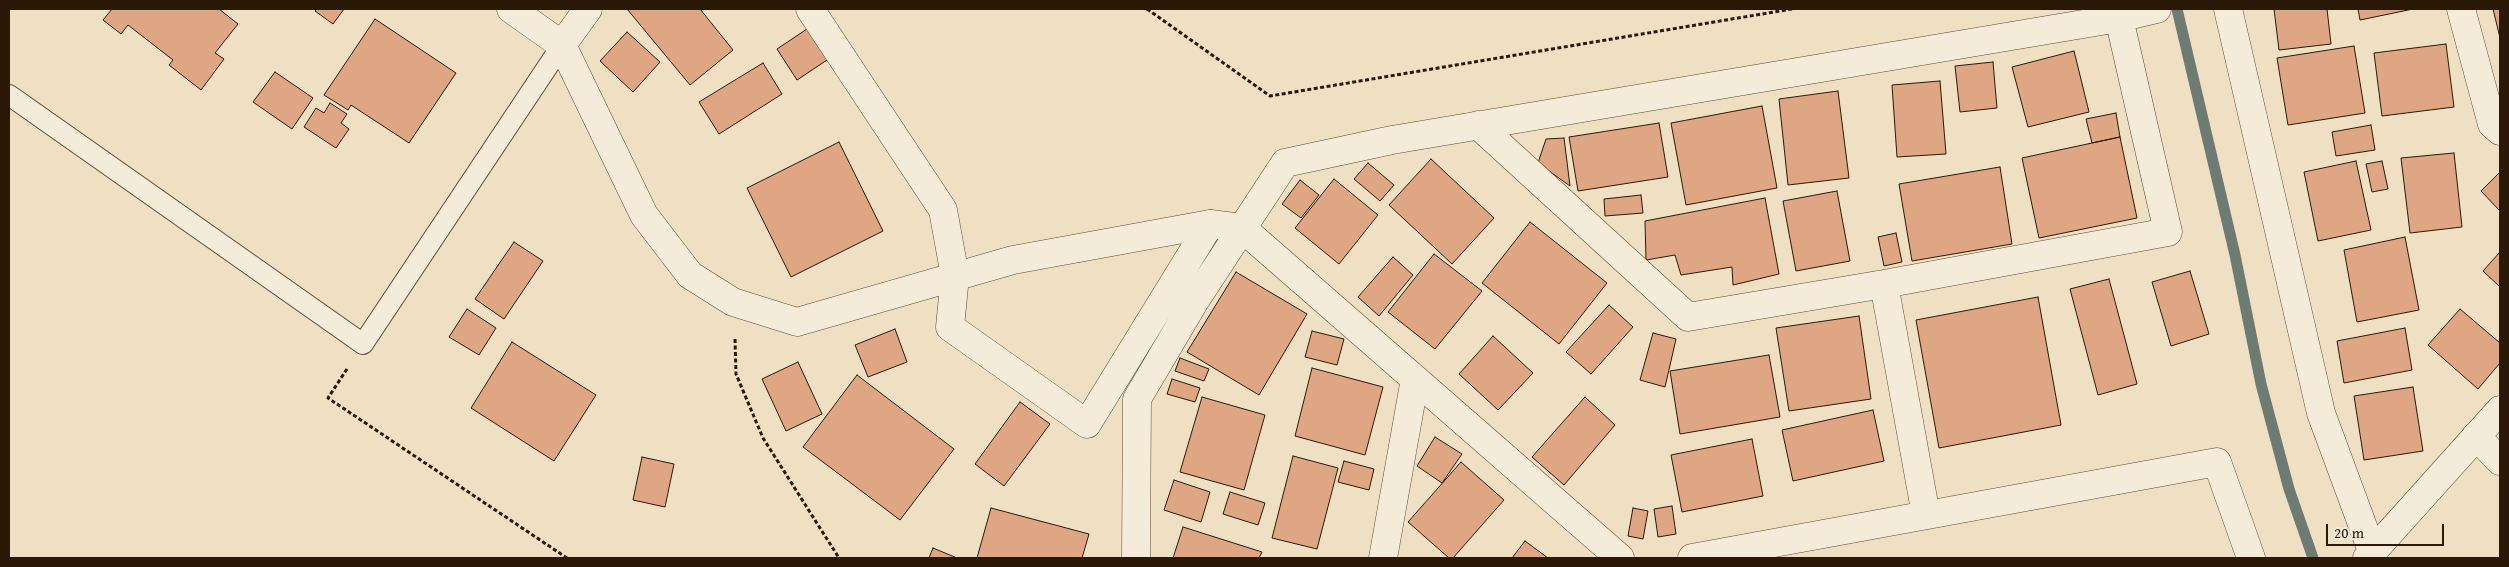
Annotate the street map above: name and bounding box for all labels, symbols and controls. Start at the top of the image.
scale bar [2329,514,2446,546]
text: 20 m [2334,522,2364,543]

